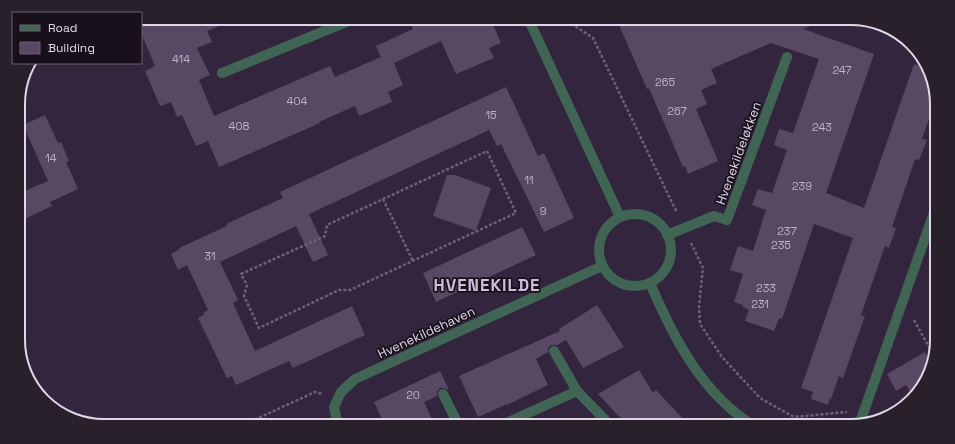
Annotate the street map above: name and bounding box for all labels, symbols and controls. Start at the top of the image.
legend [12,12,142,64]
text: Road [48,20,77,36]
text: Building [48,40,95,56]
house number: 414 [172,52,190,66]
house number: 247 [832,63,852,77]
house number: 265 [655,75,675,89]
house number: 404 [287,94,308,108]
street label: Hvenekildeløkken [712,99,765,207]
house number: 267 [667,104,687,118]
house number: 15 [485,108,497,122]
house number: 408 [229,119,250,133]
house number: 243 [812,120,832,134]
house number: 14 [45,151,57,165]
house number: 11 [524,173,534,187]
house number: 239 [792,179,812,193]
house number: 9 [540,204,547,218]
house number: 237 [777,224,797,238]
house number: 235 [771,238,791,252]
house number: 31 [204,249,216,263]
district label: HVENEKILDE [434,274,540,296]
house number: 233 [756,281,776,295]
house number: 231 [751,297,769,311]
street label: Hvenekildehaven [375,302,478,362]
house number: 20 [406,388,420,402]

